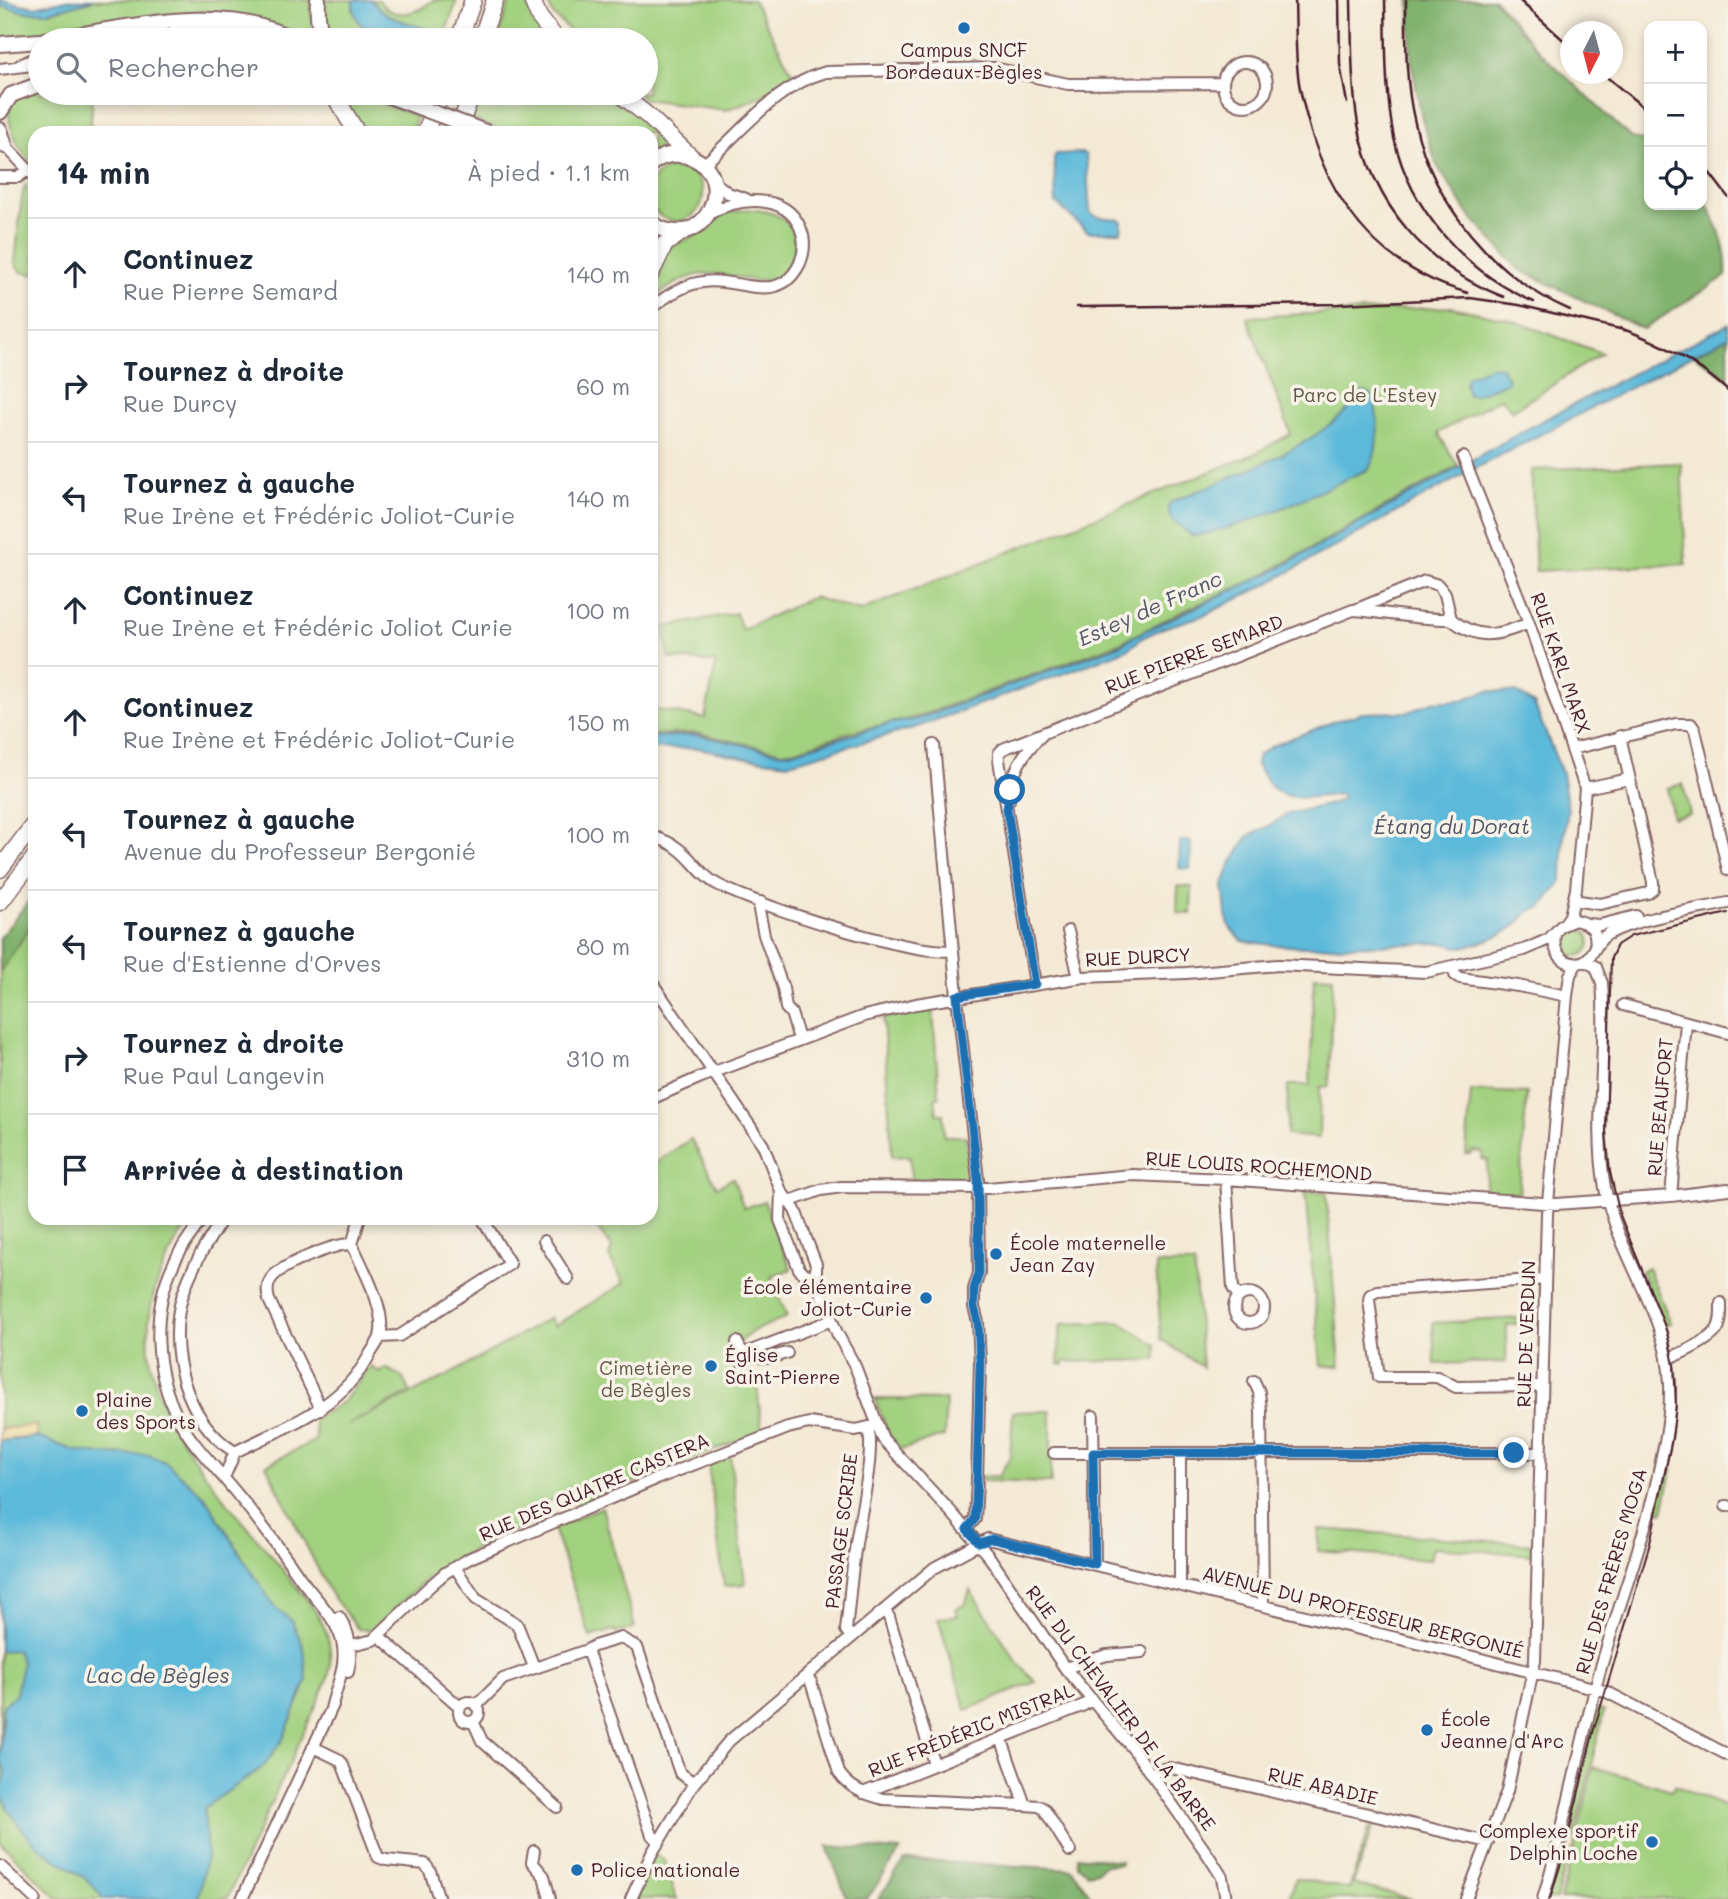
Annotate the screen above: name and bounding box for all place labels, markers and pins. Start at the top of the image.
marker: Campus SNCF Bordeaux-Bègles [956,20,972,36]
place label: Campus SNCF Bordeaux-Bègles [885,37,1043,84]
place label: École maternelle Jean Zay [1010,1230,1166,1277]
marker: École maternelle Jean Zay [988,1246,1004,1262]
place label: École élémentaire Joliot-Curie [743,1274,912,1321]
marker: École élémentaire Joliot-Curie [918,1290,934,1306]
place label: Église Saint-Pierre [725,1342,840,1389]
marker: Église Saint-Pierre [703,1358,719,1374]
place label: Plaine des Sports [96,1387,196,1434]
marker: Plaine des Sports [74,1403,90,1419]
place label: École Jeanne d'Arc [1441,1706,1564,1753]
marker: École Jeanne d'Arc [1419,1722,1435,1738]
place label: Complexe sportif Delphin Loche [1479,1818,1639,1865]
marker: Complexe sportif Delphin Loche [1644,1834,1660,1850]
place label: Police nationale [591,1857,740,1882]
marker: Police nationale [569,1862,585,1878]

